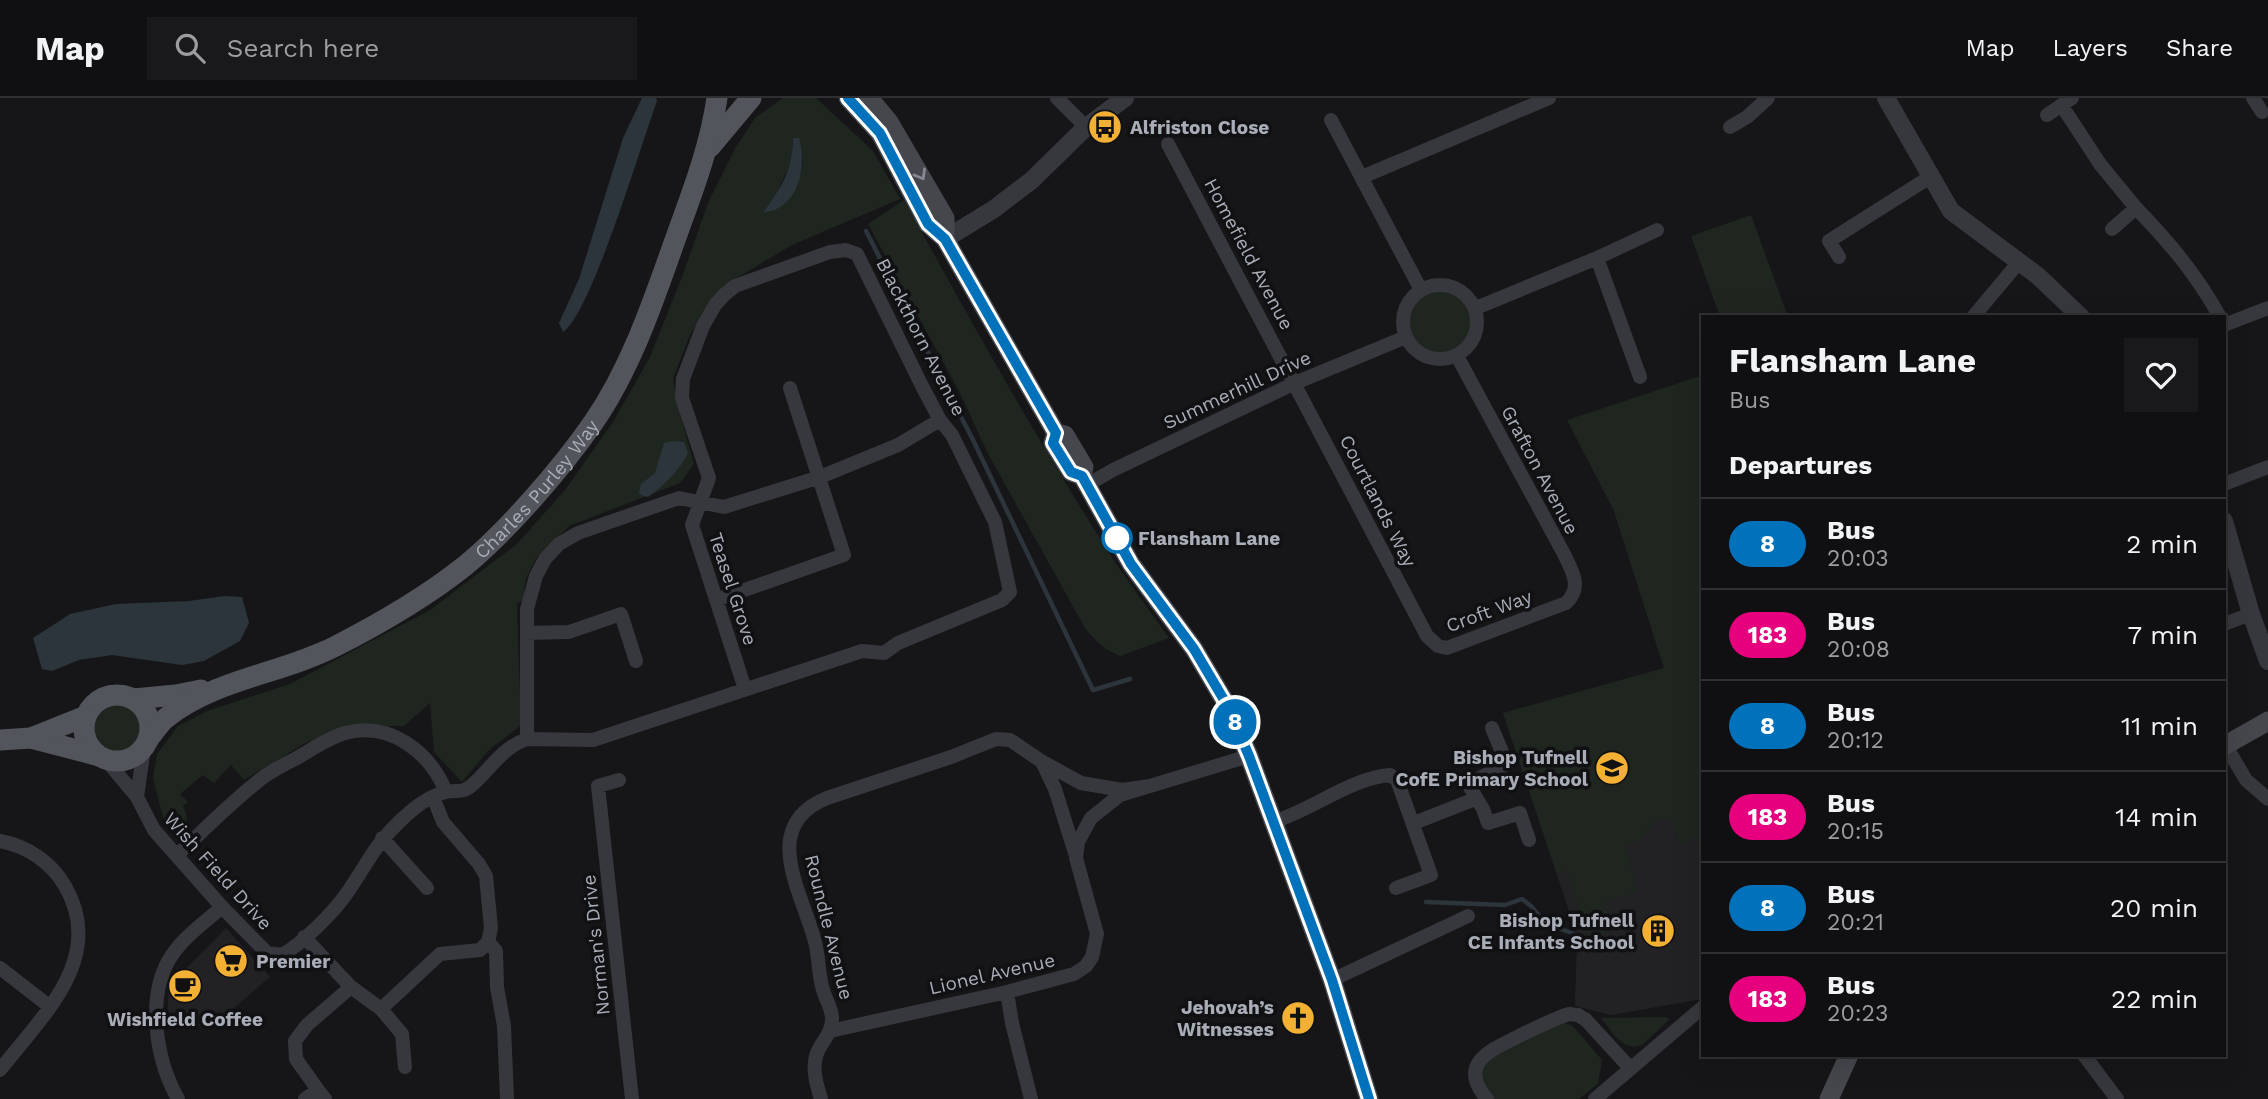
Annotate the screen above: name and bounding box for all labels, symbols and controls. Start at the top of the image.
search box [147,17,637,80]
text: Map [35,29,105,68]
icon: search [171,29,209,67]
text: Search here [227,33,379,63]
text: Map [1966,34,2014,62]
text: Layers [2052,34,2128,62]
text: Share [2166,34,2233,62]
bus stop icon: Alfriston Close [1086,108,1124,146]
place label: Alfriston Close [1130,116,1269,139]
one-way arrow [913,167,926,180]
street label: Homefield Avenue [1199,174,1299,334]
street label: Blackthorn Avenue [871,254,971,420]
button: heart [2124,338,2198,412]
text: Flansham Lane [1729,341,1976,380]
street label: Summerhill Drive [1160,346,1314,434]
text: Bus [1729,387,1770,414]
street label: Grafton Avenue [1496,402,1584,538]
street label: Charles Purley Way [470,415,603,563]
street label: Courtlands Way [1335,431,1421,571]
text: Departures [1729,450,1872,480]
text: Bus [1827,515,1875,545]
marker: Flansham Lane [1102,523,1132,553]
place label: Flansham Lane [1138,527,1280,550]
text: 2 min [2126,529,2198,559]
street label: Teasel Grove [704,530,762,648]
text: 8 [1760,530,1775,558]
text: 20:03 [1827,545,1889,572]
street label: Croft Way [1443,585,1535,637]
text: Bus [1827,606,1875,636]
text: 7 min [2128,620,2198,650]
text: 183 [1748,621,1787,649]
text: 20:08 [1827,636,1890,663]
text: Bus [1827,697,1875,727]
line badge: 8 [1212,699,1258,745]
text: 8 [1227,708,1243,736]
text: 11 min [2121,711,2198,741]
text: 8 [1760,712,1775,740]
text: 20:12 [1827,727,1884,754]
place label: Bishop Tufnell CofE Primary School [1396,746,1589,791]
school or university icon: Bishop Tufnell CofE Primary School [1593,749,1631,787]
text: Bus [1827,788,1875,818]
text: 14 min [2115,802,2198,832]
text: 183 [1748,803,1787,831]
street label: Wish Field Drive [159,807,277,935]
text: 20:15 [1827,818,1884,845]
street label: Roundle Avenue [800,852,858,1002]
street label: Norman's Drive [577,874,615,1016]
text: Bus [1827,879,1875,909]
text: 20 min [2110,893,2198,923]
text: 8 [1760,894,1775,922]
place label: Bishop Tufnell CE Infants School [1468,909,1635,954]
text: 20:21 [1827,909,1884,936]
building icon: Bishop Tufnell CE Infants School [1639,912,1677,950]
supermarket icon: Premier [212,942,250,980]
street label: Lionel Avenue [927,948,1057,1000]
place label: Premier [256,950,331,973]
cafe icon: Wishfield Coffee [166,967,204,1005]
text: Bus [1827,970,1875,1000]
text: 22 min [2111,984,2198,1014]
text: 183 [1748,985,1787,1013]
place label: Jehovah’s Witnesses [1177,996,1274,1041]
church icon: Jehovah’s Witnesses [1279,999,1317,1037]
text: 20:23 [1827,1000,1888,1027]
place label: Wishfield Coffee [107,1008,263,1031]

